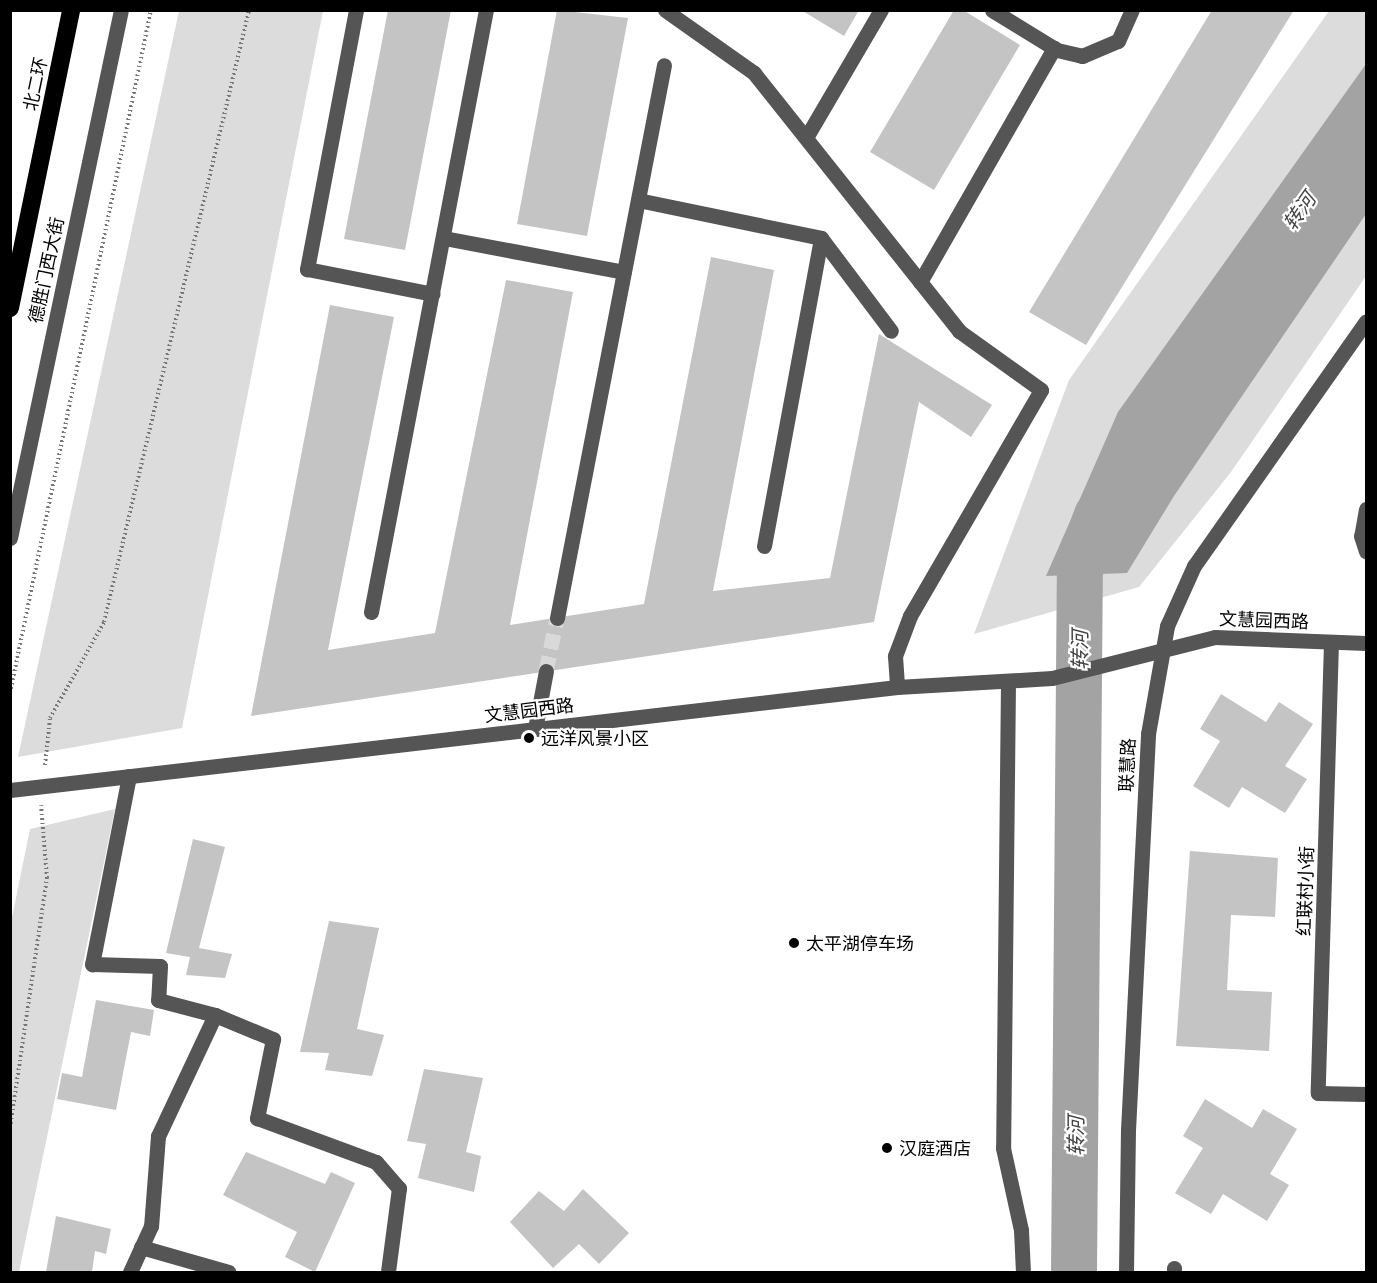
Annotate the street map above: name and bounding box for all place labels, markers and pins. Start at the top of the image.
place label: 远洋风景小区 [541,727,649,749]
marker: 远洋风景小区 [522,731,536,745]
place label: 太平湖停车场 [806,932,914,954]
marker: 太平湖停车场 [787,936,801,950]
place label: 汉庭酒店 [899,1137,971,1159]
marker: 汉庭酒店 [880,1141,894,1155]

